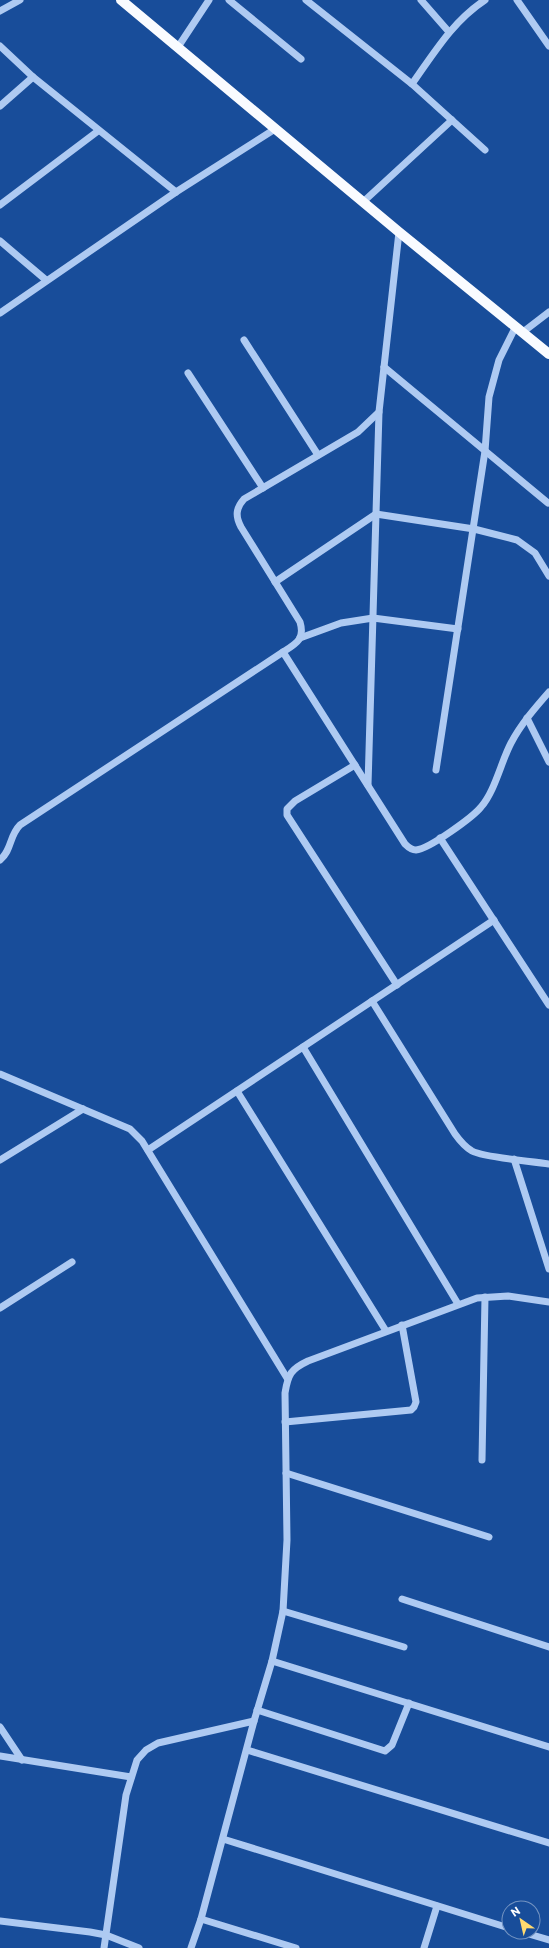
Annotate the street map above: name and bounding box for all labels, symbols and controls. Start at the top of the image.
north arrow [501,1900,541,1940]
text: N [508,1904,522,1919]

